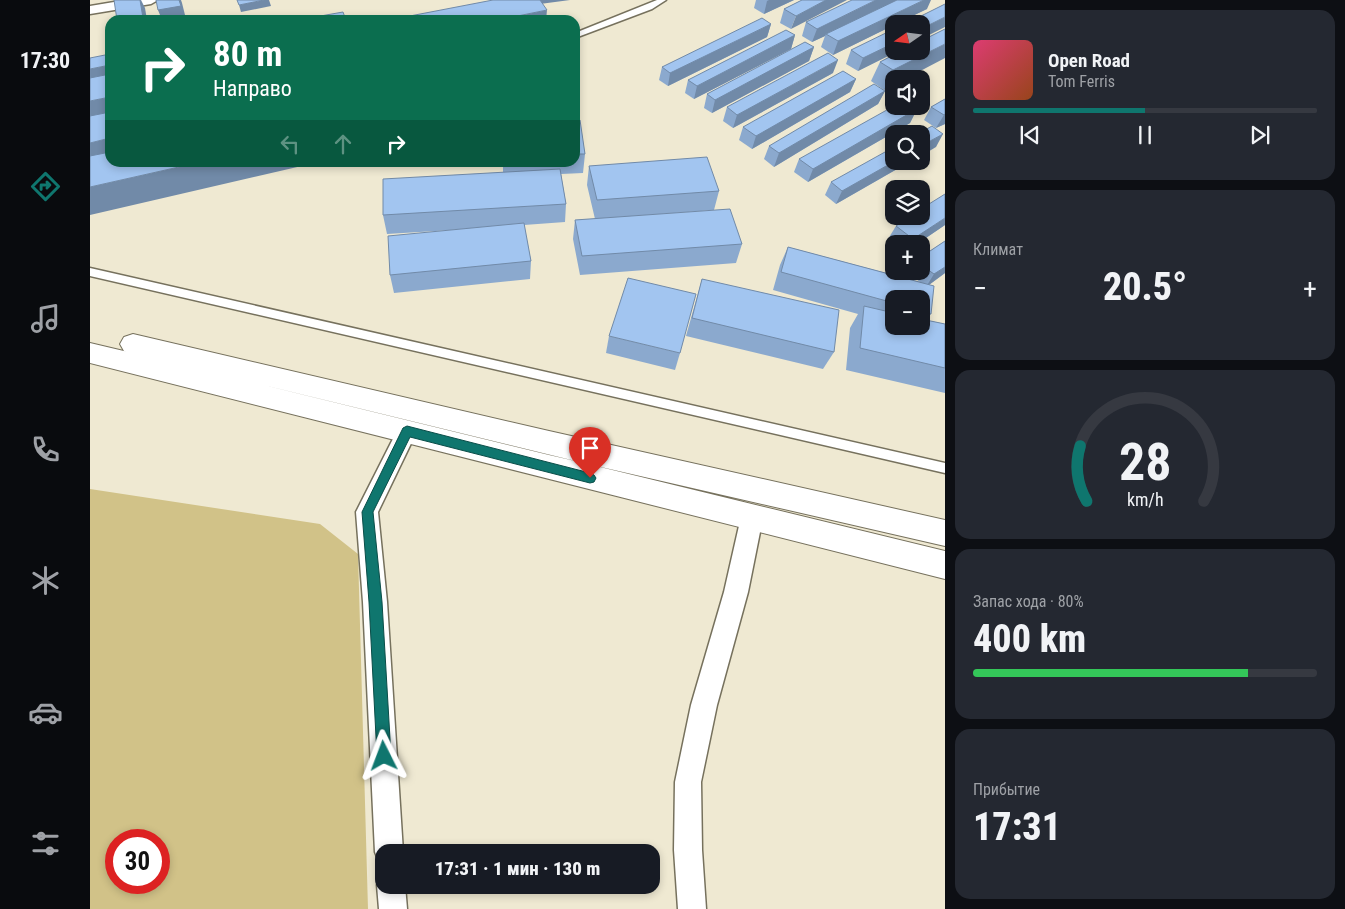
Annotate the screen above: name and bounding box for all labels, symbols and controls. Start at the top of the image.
north arrow [885,15,930,60]
map controls [885,15,930,335]
text: 80 m [213,34,282,75]
icon: right [130,35,195,100]
text: 17:30 [20,48,70,73]
text: Open Road [1048,49,1130,72]
button: sound [885,70,930,115]
text: Tom Ferris [1048,72,1115,91]
text: Направо [213,76,292,101]
icon: previous [1016,121,1044,149]
icon: pause [1131,121,1159,149]
icon: next [1246,121,1274,149]
button: search [885,125,930,170]
icon: left [276,130,304,158]
icon: ahead [329,130,357,158]
icon: right [382,130,410,158]
icon: directions [28,169,63,204]
button: layers [885,180,930,225]
button: + [885,235,930,280]
text: Климат [973,240,1023,259]
text: 20.5° [1103,265,1187,309]
text: − [973,272,987,305]
text: + [1303,272,1317,305]
button: − [885,290,930,335]
icon: music [28,301,63,336]
pin [569,427,611,478]
icon: phone [28,432,63,467]
text: 28 [1119,432,1171,493]
icon: arrive [576,434,604,462]
text: km/h [1127,489,1163,510]
icon: climate [28,563,63,598]
text: Запас хода · 80% [973,592,1084,611]
text: 400 km [973,617,1086,661]
icon: car [28,695,63,730]
position arrow [357,729,409,781]
text: Прибытие [973,780,1040,799]
text: 17:31 [973,805,1061,849]
icon: filters [28,826,63,861]
speed limit sign: 30 [105,829,170,894]
text: 17:31 · 1 мин · 130 m [435,857,600,880]

